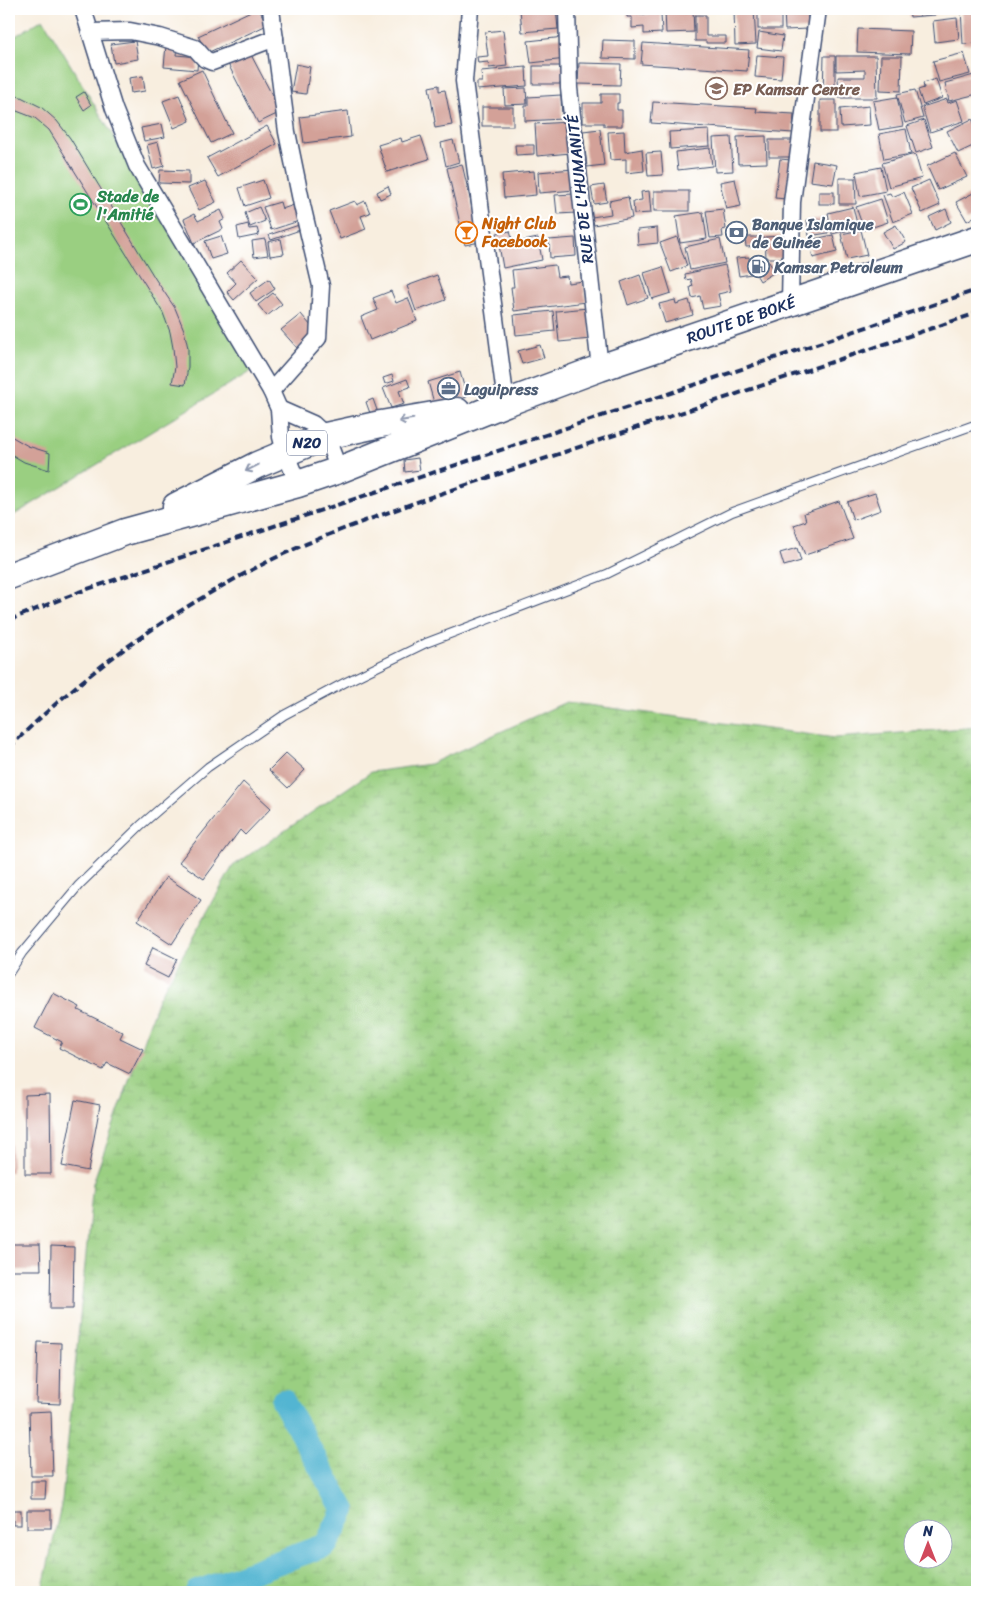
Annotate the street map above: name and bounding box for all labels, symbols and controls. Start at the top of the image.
place label: EP Kamsar Centre [733,75,861,104]
school or university icon: EP Kamsar Centre [705,77,729,101]
street label: RUE DE L'HUMANITÉ [558,112,602,265]
place label: Stade de l'Amitié [96,182,159,229]
sports icon: Stade de l'Amitié [69,193,93,217]
place label: Night Club Facebook [481,209,557,256]
place label: Banque Islamique de Guinée [752,210,875,257]
bar icon: Night Club Facebook [454,220,478,244]
bank icon: Banque Islamique de Guinée [724,221,748,245]
place label: Kamsar Petroleum [773,253,904,282]
fuel station icon: Kamsar Petroleum [746,255,770,279]
street label: ROUTE DE BOKÉ [682,287,801,352]
place label: Laguipress [464,375,539,404]
office icon: Laguipress [436,377,460,401]
one-way arrow [398,415,414,425]
road number: N20 [287,430,327,456]
one-way arrow [244,463,259,473]
north arrow [904,1518,954,1568]
text: N [922,1519,933,1544]

